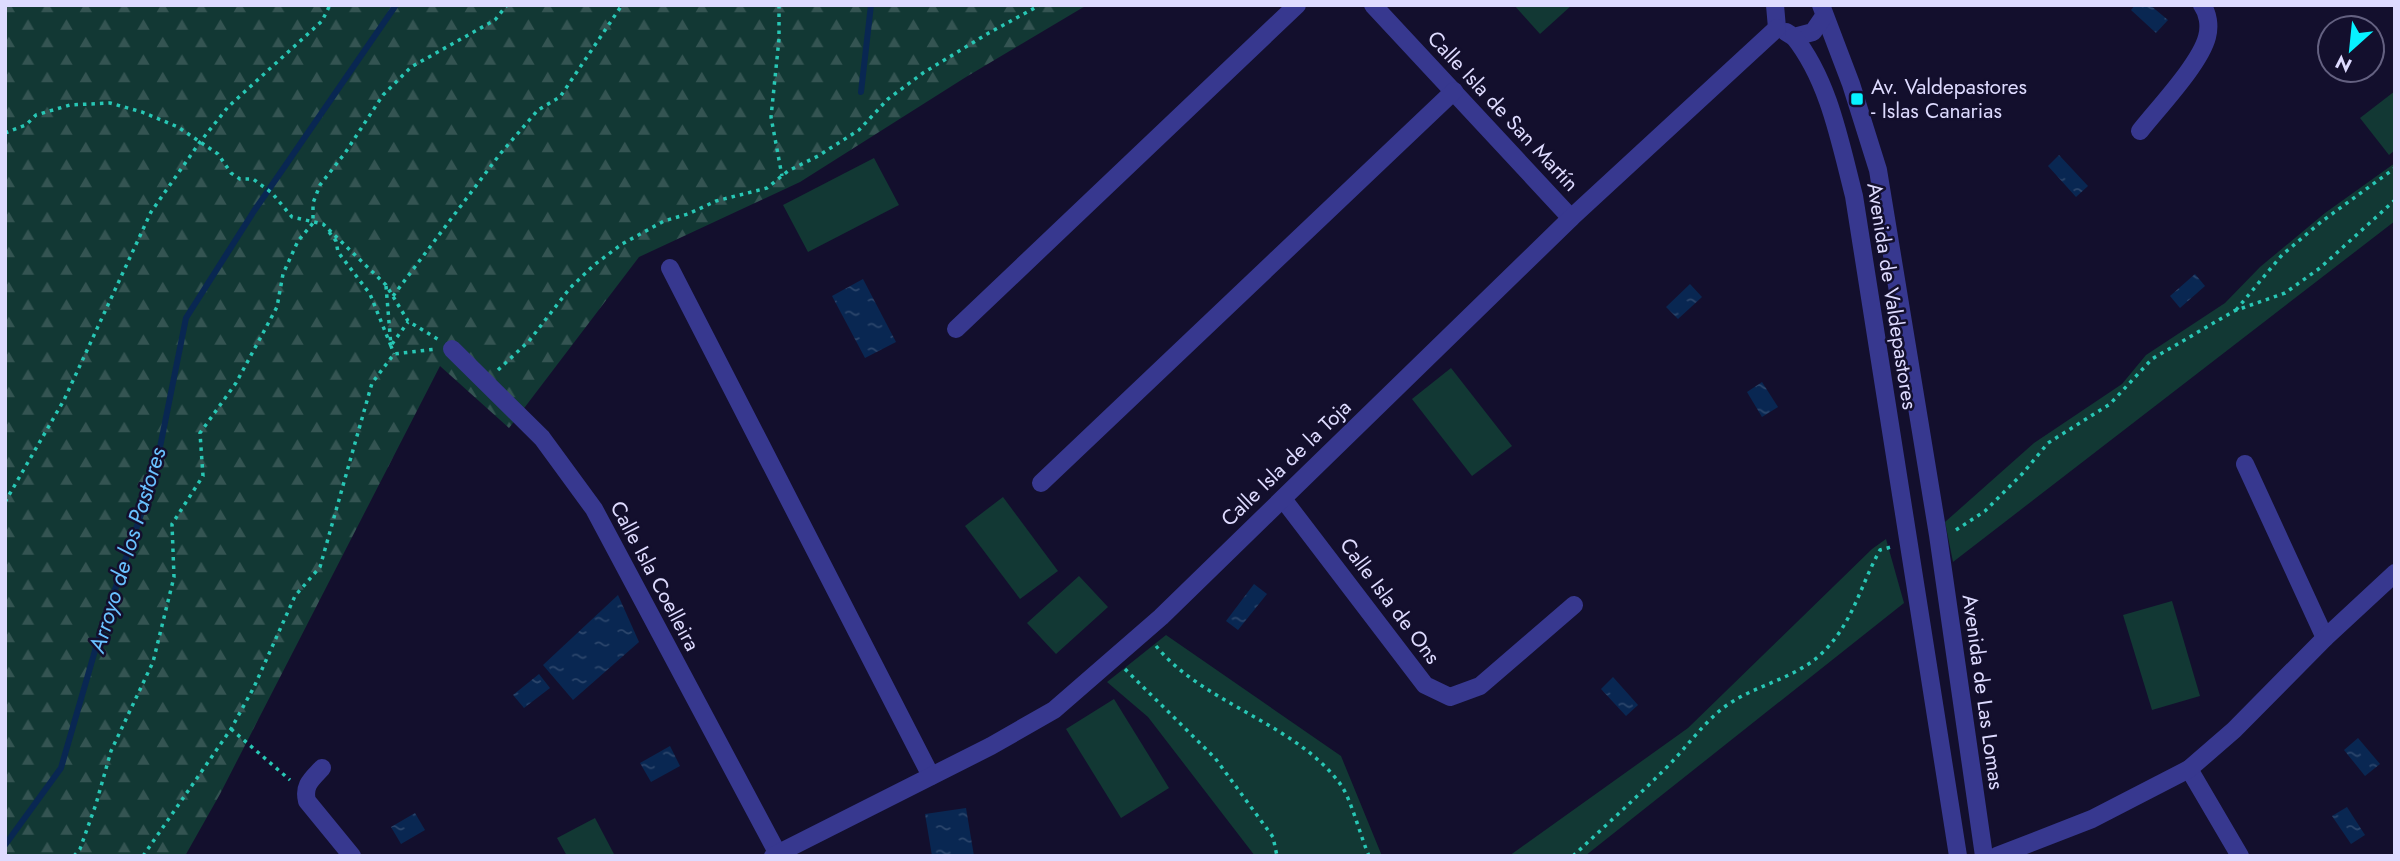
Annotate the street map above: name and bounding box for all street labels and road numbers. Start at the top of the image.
street label: Calle Isla de San Martín [1420,24,1586,198]
street label: Avenida de Valdepastores [1859,180,1925,412]
street label: Calle Isla de la Toja [1214,393,1358,533]
street label: Calle Isla Coelleira [603,496,707,656]
street label: Calle Isla de Ons [1333,532,1447,670]
street label: Avenida de Las Lomas [1954,593,2012,791]

